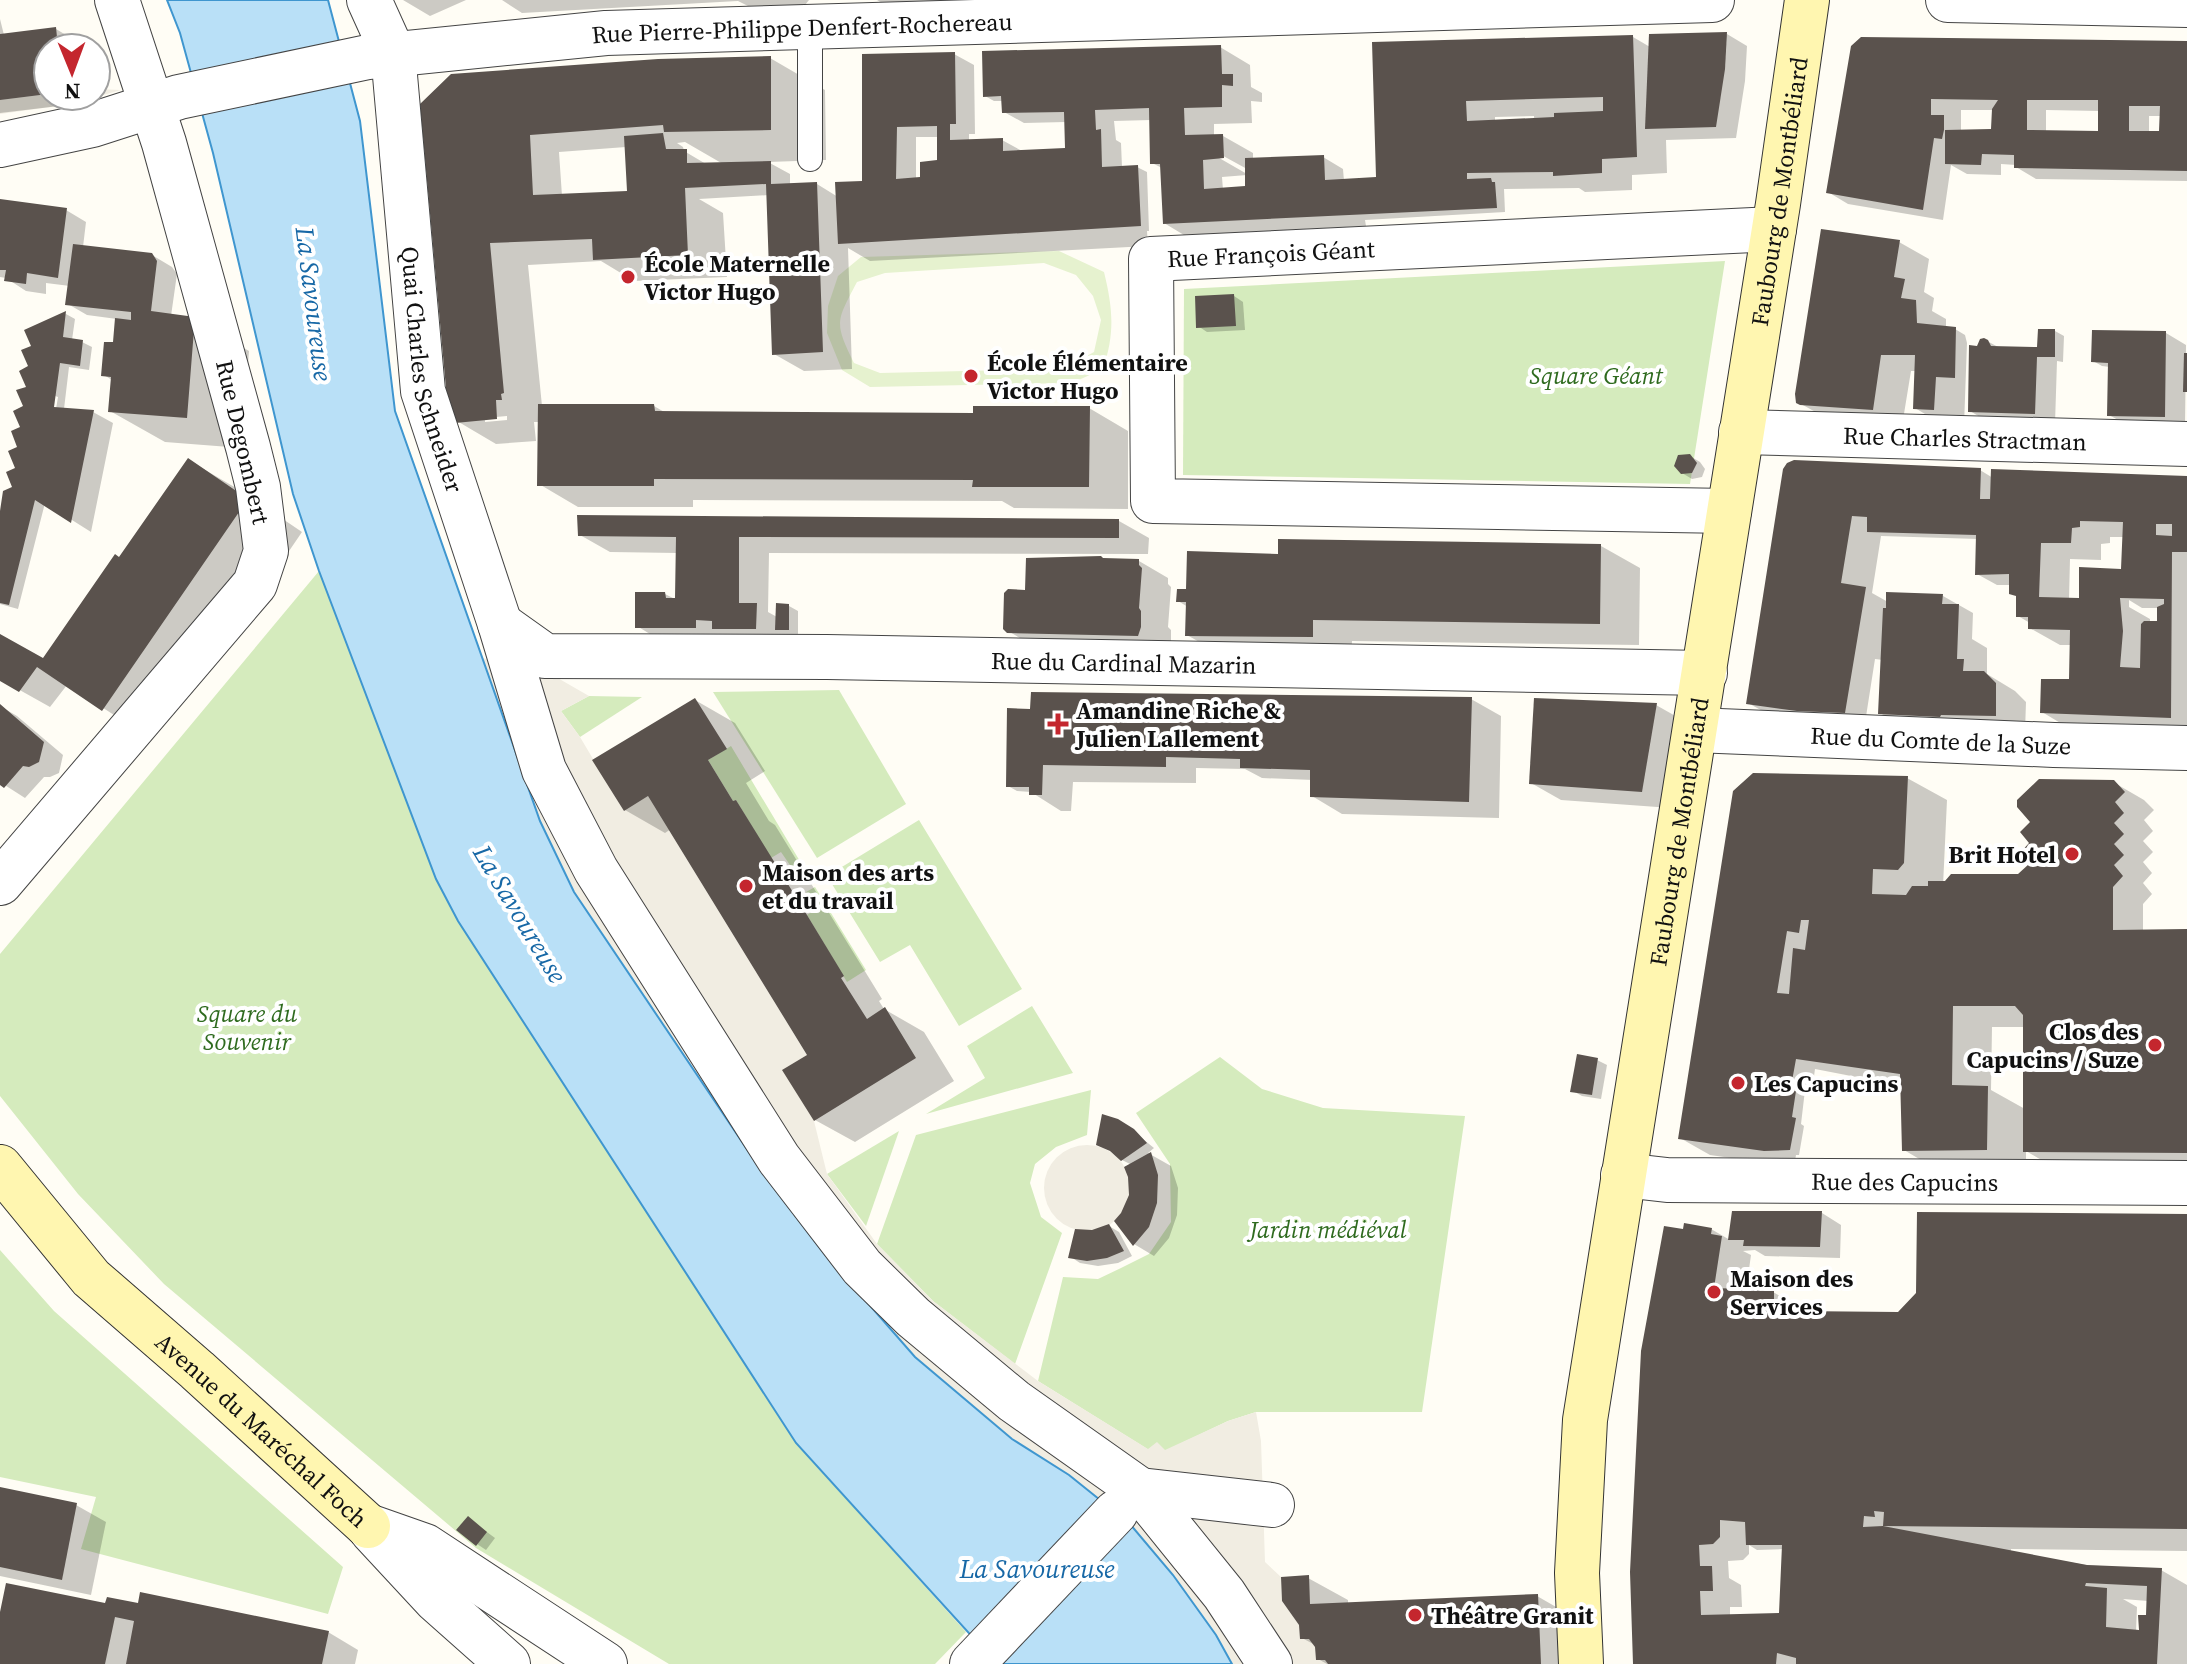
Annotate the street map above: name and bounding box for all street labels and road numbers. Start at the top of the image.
street label: Rue Pierre-Philippe Denfert-Rochereau [590,4,1013,51]
street label: Faubourg de Montbéliard [1742,54,1815,328]
street label: Rue François Géant [1166,232,1376,275]
street label: Quai Charles Schneider [394,245,472,497]
street label: Rue Degombert [208,357,278,528]
street label: Rue Charles Stractman [1843,418,2087,458]
street label: Rue du Cardinal Mazarin [991,643,1257,681]
street label: Faubourg de Montbéliard [1641,694,1716,968]
street label: Rue du Comte de la Suze [1810,718,2072,762]
street label: Rue des Capucins [1811,1164,1998,1198]
street label: Avenue du Maréchal Foch [149,1325,375,1534]

